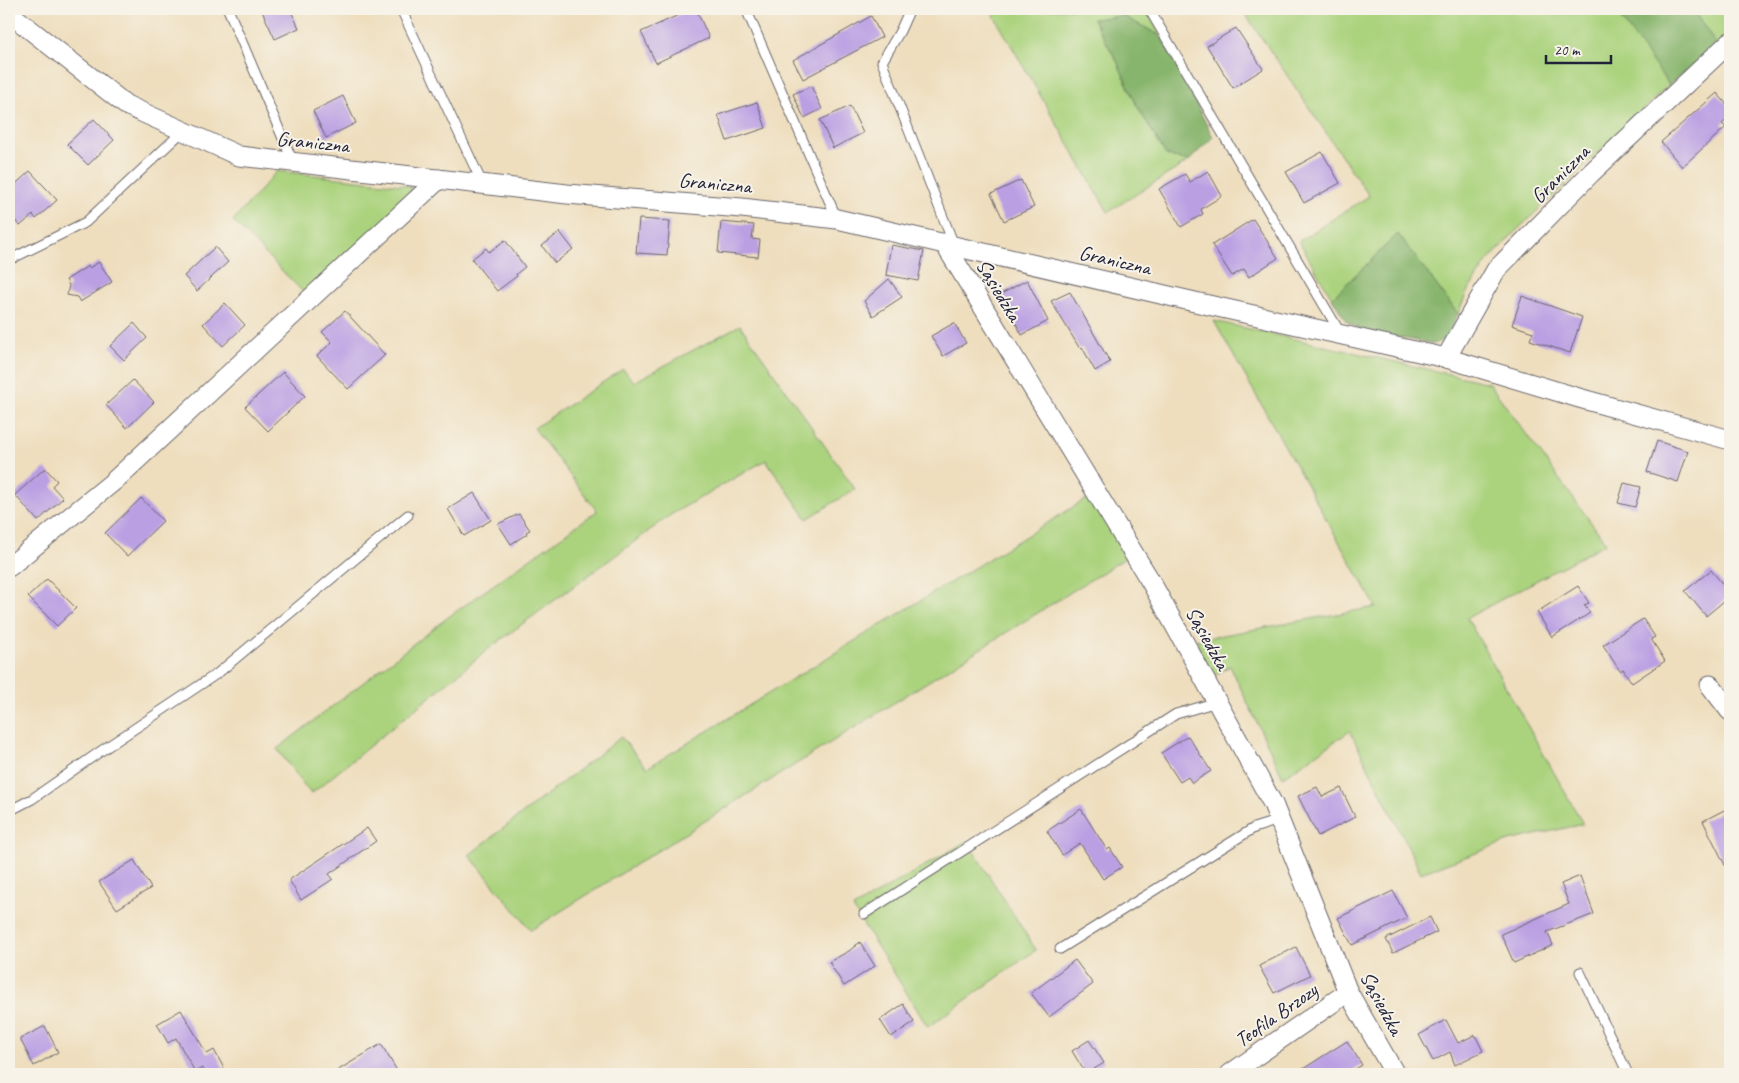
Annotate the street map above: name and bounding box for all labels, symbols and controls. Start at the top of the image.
scale bar [1546,32,1612,64]
text: 20 m [1554,41,1581,60]
street label: Graniczna [275,125,353,159]
street label: Graniczna [1525,137,1597,209]
street label: Graniczna [678,167,755,199]
street label: Graniczna [1077,239,1156,281]
street label: Sąsiedzka [970,254,1029,328]
street label: Sąsiedzka [1180,602,1237,676]
street label: Sąsiedzka [1354,967,1411,1041]
street label: Teofila Brzozy [1230,976,1324,1053]

